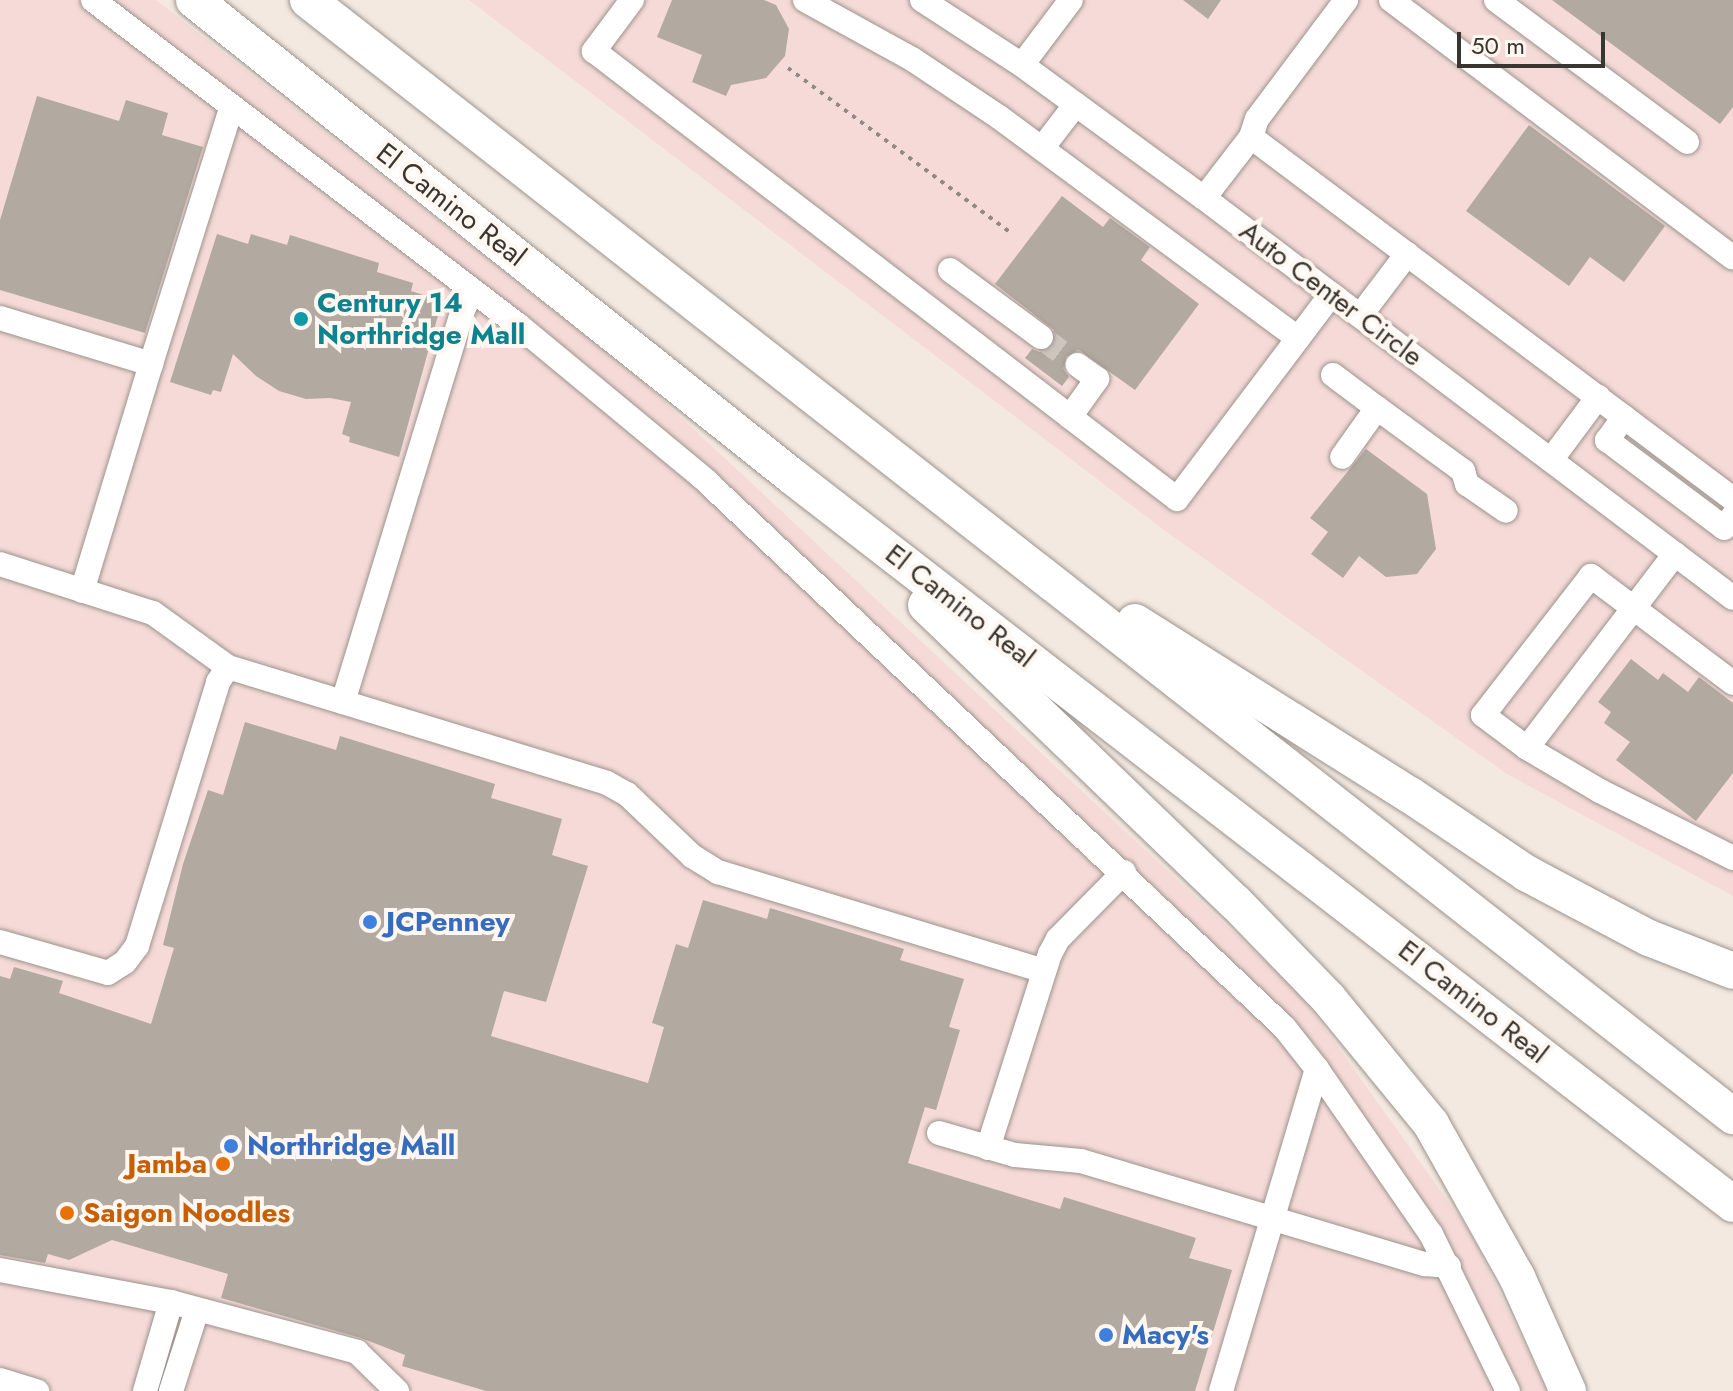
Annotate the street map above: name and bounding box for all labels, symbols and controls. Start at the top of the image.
scale bar [1461,16,1609,66]
text: 50 m [1471,28,1525,63]
street label: El Camino Real [370,136,532,274]
street label: Auto Center Circle [1233,214,1429,374]
place label: Century 14 Northridge Mall [317,286,525,352]
marker: Century 14 Northridge Mall [292,310,310,328]
street label: El Camino Real [879,537,1041,675]
place label: JCPenney [386,905,510,939]
marker: JCPenney [361,913,379,931]
street label: El Camino Real [1392,933,1554,1071]
place label: Northridge Mall [247,1129,455,1163]
marker: Northridge Mall [222,1137,240,1155]
place label: Jamba [127,1147,207,1181]
marker: Jamba [214,1155,232,1173]
place label: Saigon Noodles [83,1196,290,1230]
marker: Saigon Noodles [58,1204,76,1222]
place label: Macy's [1122,1318,1209,1352]
marker: Macy's [1097,1326,1115,1344]

